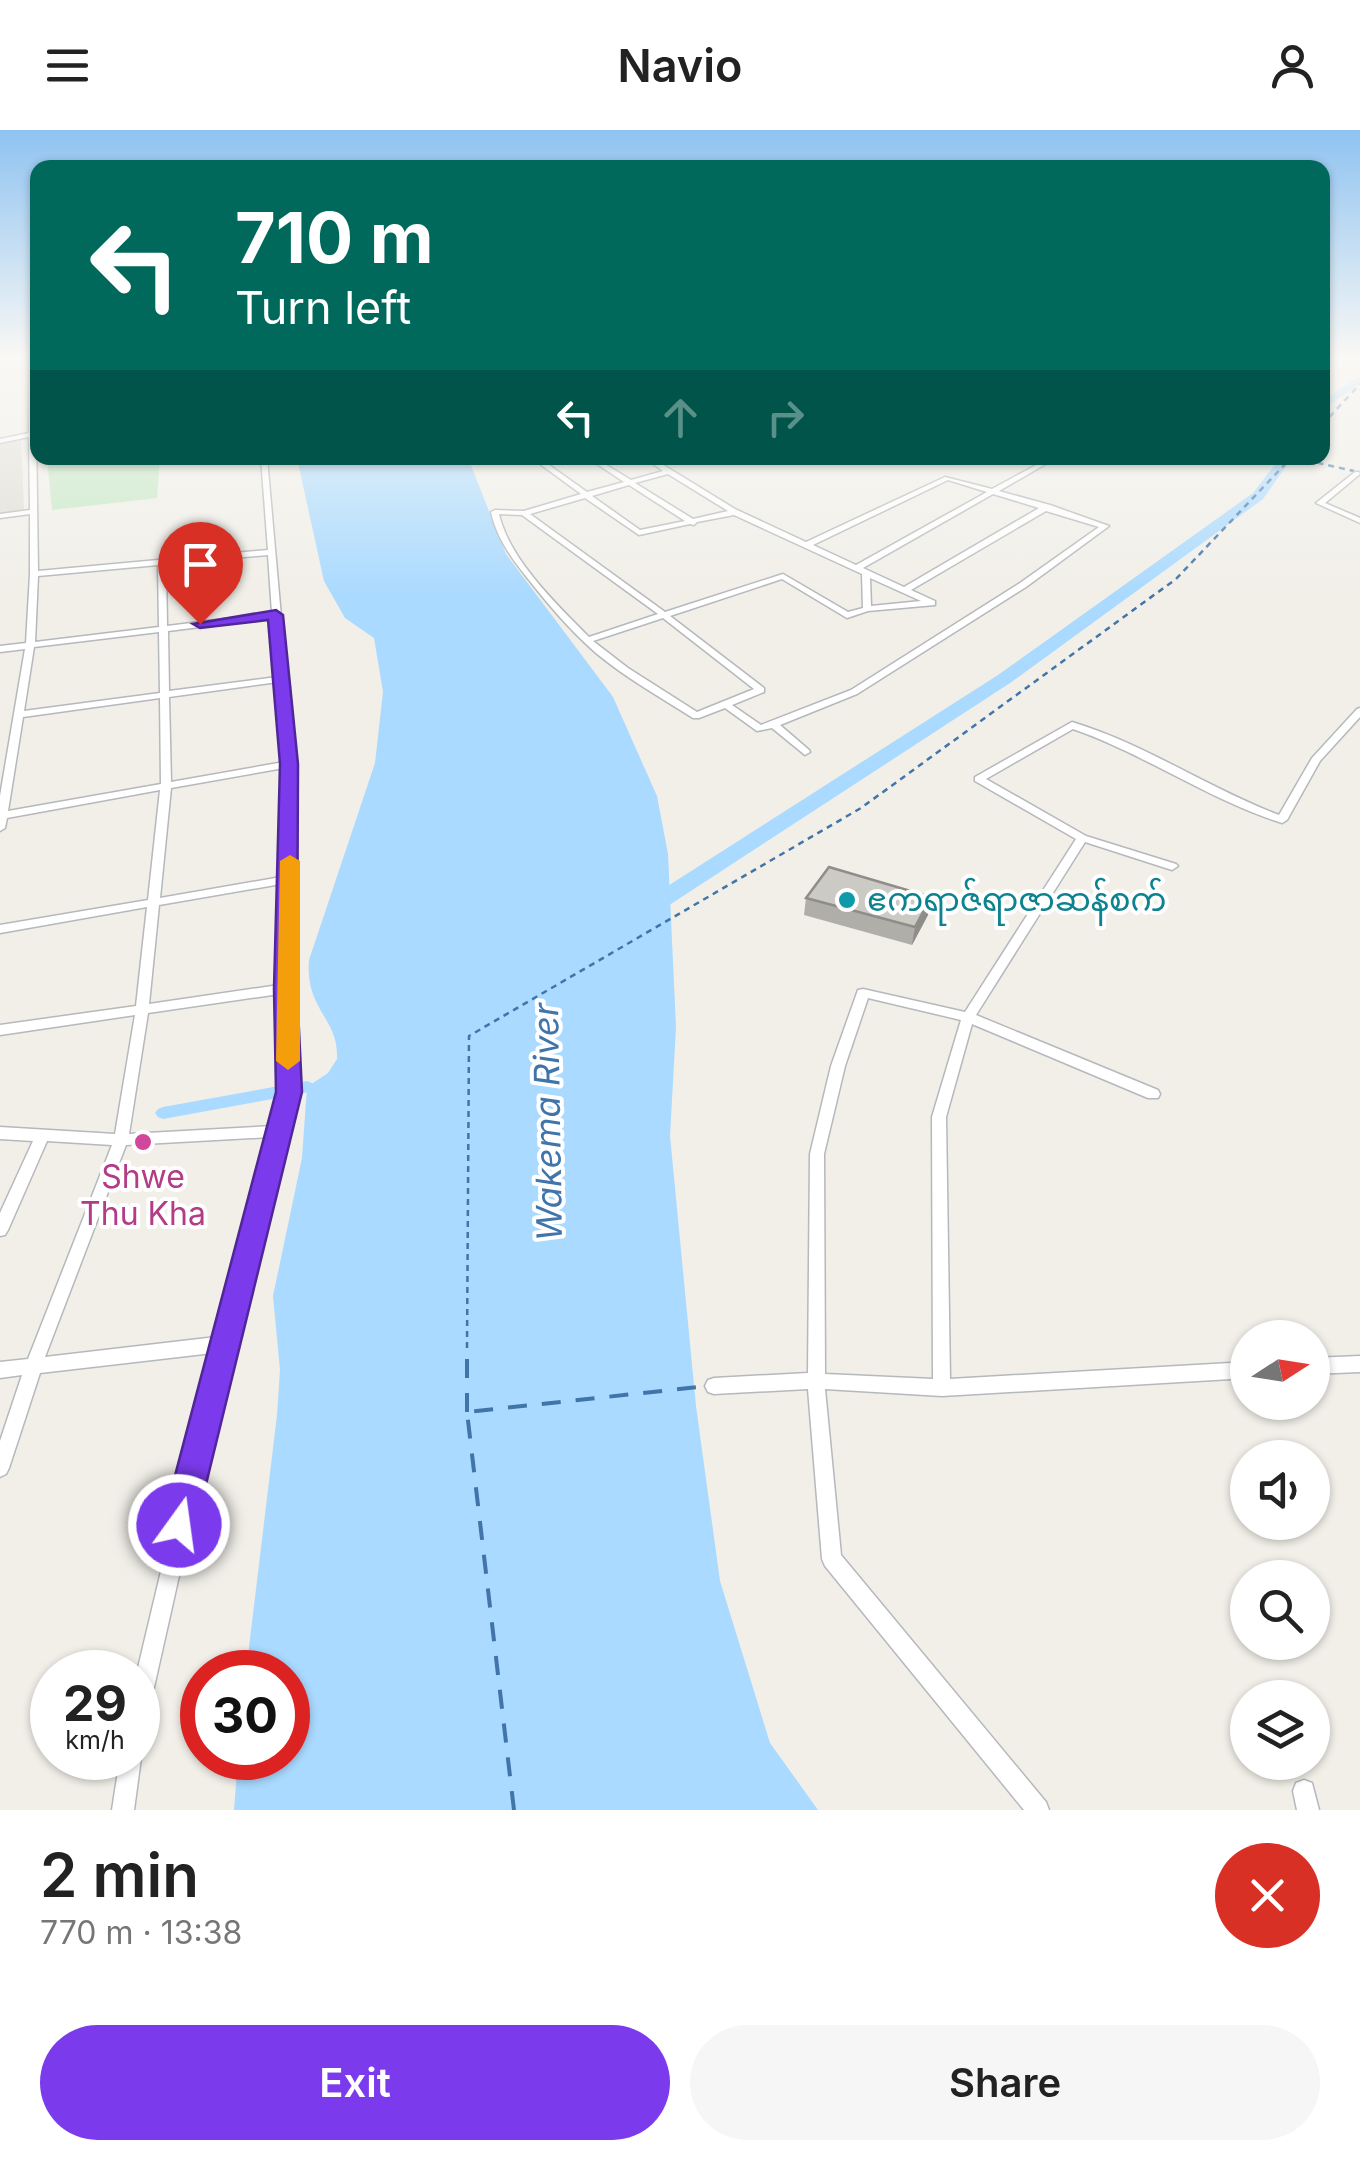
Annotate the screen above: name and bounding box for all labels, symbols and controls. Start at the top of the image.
icon: menu [40,38,95,93]
text: Navio [618,38,742,93]
icon: person [1265,38,1320,93]
text: 710 m [235,195,434,280]
icon: left [70,200,200,330]
text: Turn left [235,280,411,335]
icon: left [548,390,603,445]
icon: ahead [653,390,708,445]
icon: right [758,390,813,445]
pin [158,522,243,625]
icon: arrive [173,537,228,592]
place label: ဧကရာဇ်ရာဇာဆန်စက် [867,877,1167,926]
marker: ဧကရာဇ်ရာဇာဆန်စက် [836,889,858,911]
water label: Wakema River [524,1002,570,1241]
marker: Shwe Thu Kha [132,1131,154,1153]
place label: Shwe Thu Kha [80,1157,206,1233]
north arrow [1230,1320,1330,1420]
map controls [1230,1320,1330,1780]
button: sound [1230,1440,1330,1540]
position arrow [127,1473,231,1577]
button: search [1230,1560,1330,1660]
speed limit sign: 30 [180,1650,310,1780]
text: 29 [63,1673,127,1733]
button: layers [1230,1680,1330,1780]
text: km/h [65,1725,125,1755]
text: 2 min [40,1839,199,1911]
button: close [1215,1843,1320,1948]
text: 770 m · 13:38 [40,1913,242,1952]
button: Exit [40,2025,670,2140]
button: Share [690,2025,1320,2140]

